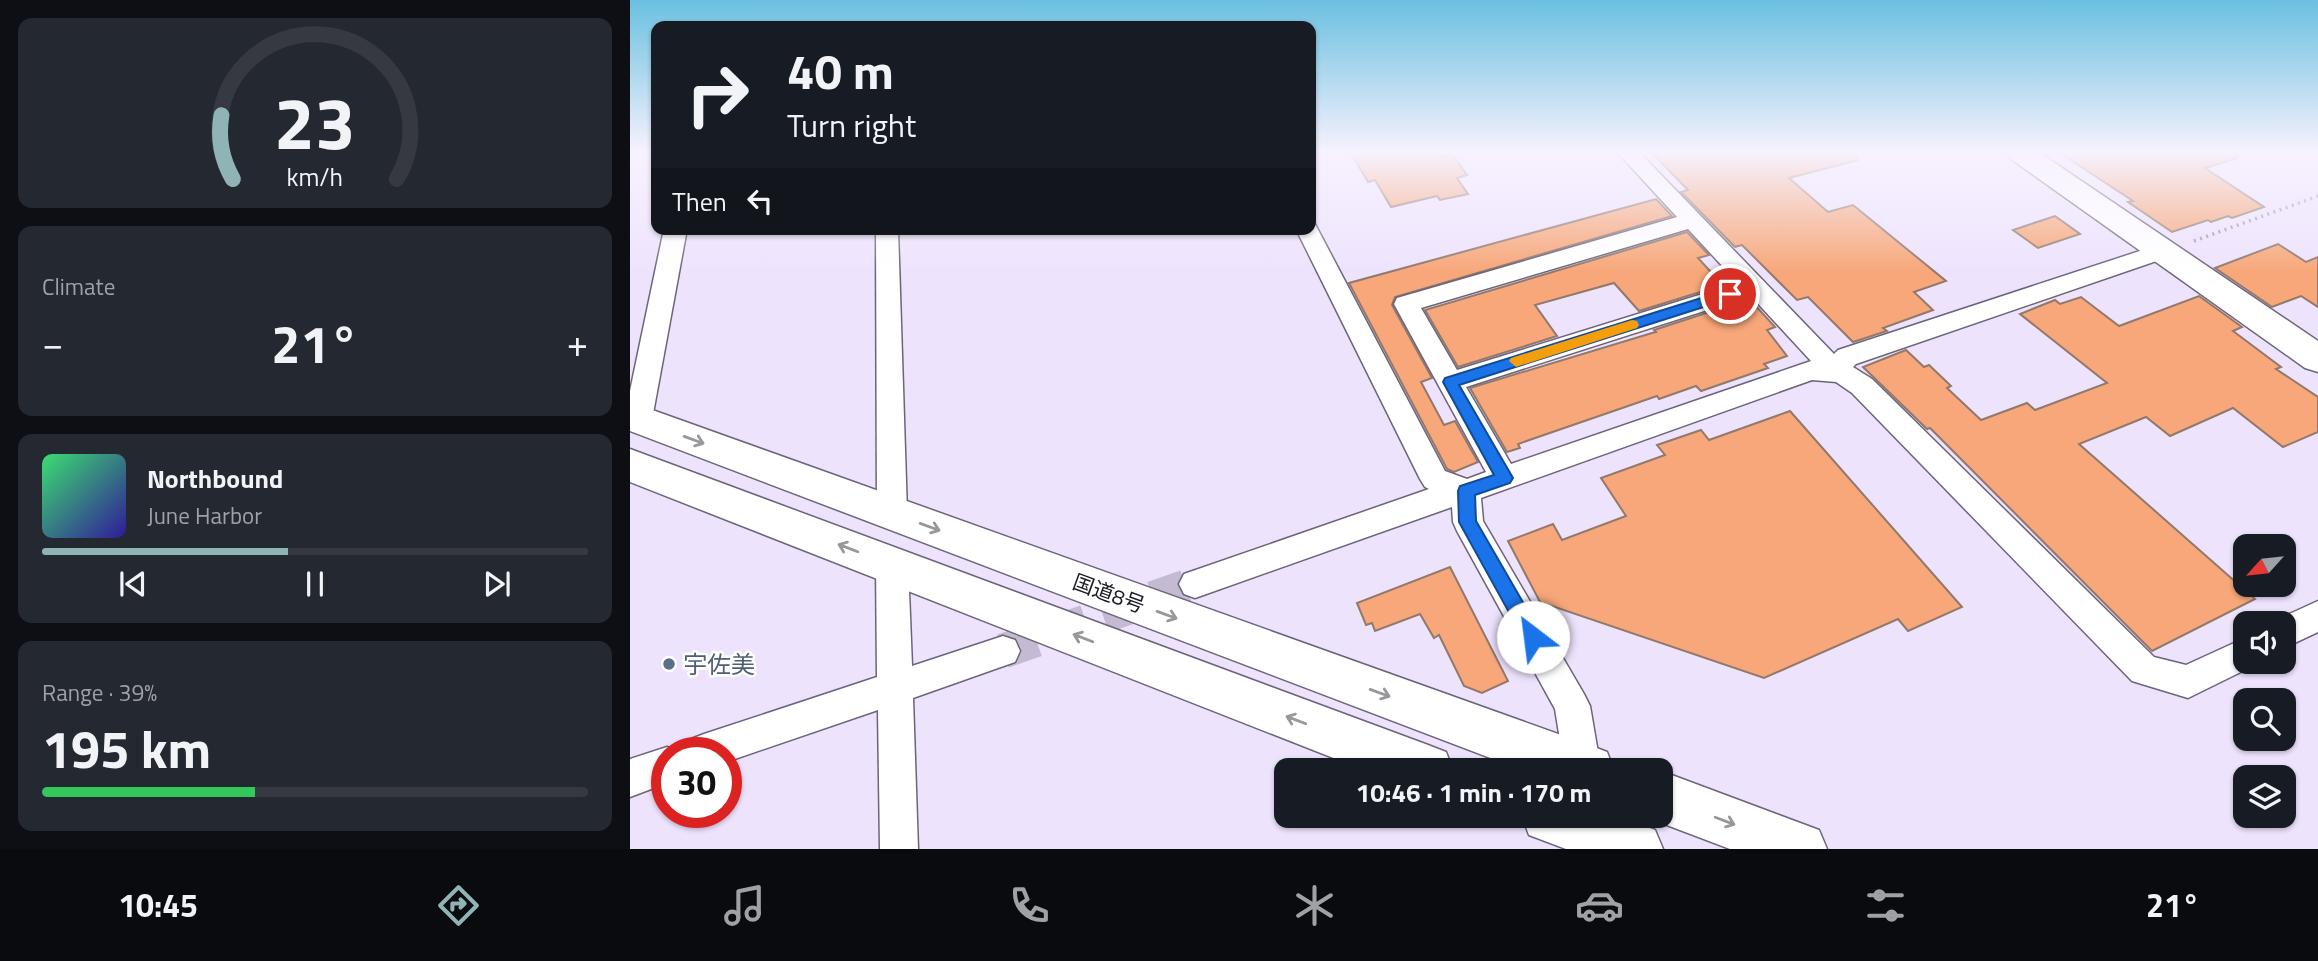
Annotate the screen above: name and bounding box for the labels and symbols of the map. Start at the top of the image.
pin [1700,264,1760,324]
one-way arrow [683,434,704,447]
one-way arrow [919,522,941,534]
north arrow [2233,534,2296,597]
one-way arrow [838,541,859,554]
street label: 国道8号 [1068,565,1150,621]
position arrow [1496,600,1570,674]
one-way arrow [1155,609,1177,622]
one-way arrow [1073,631,1095,644]
place label: 宇佐美 [683,646,755,682]
marker: 宇佐美 [661,656,677,672]
one-way arrow [1369,688,1391,701]
one-way arrow [1285,712,1307,725]
speed limit sign: 30 [651,737,742,828]
one-way arrow [1713,816,1735,828]

